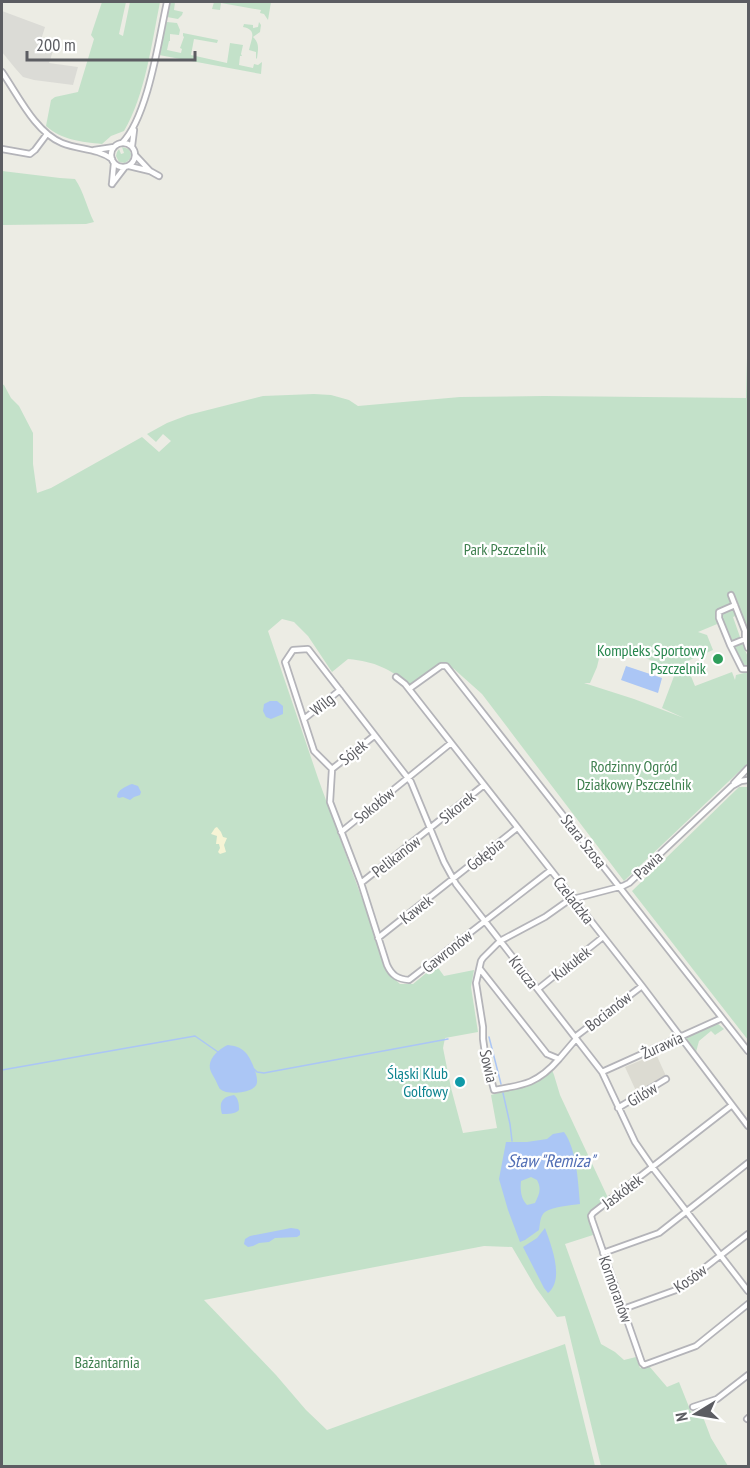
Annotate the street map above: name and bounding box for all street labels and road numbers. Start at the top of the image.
street label: Wilg [306,688,338,720]
street label: Sójek [335,734,372,769]
street label: Sokołów [350,782,399,827]
street label: Sikorek [435,786,480,828]
street label: Stara Szosa [557,810,611,872]
street label: Pelikanów [368,830,425,881]
street label: Gołębia [462,833,508,875]
street label: Pawia [629,847,667,883]
street label: Czeladzka [549,872,599,928]
street label: Kawek [396,890,437,928]
street label: Gawronów [418,925,477,977]
street label: Kukułek [547,941,595,984]
street label: Krucza [505,951,543,993]
street label: Bocianów [581,986,636,1035]
street label: Żurawia [638,1027,686,1063]
street label: Sowia [476,1048,502,1084]
street label: Gilów [623,1077,661,1111]
street label: Jaskółek [597,1169,647,1213]
street label: Kormoranów [595,1253,638,1326]
street label: Kosów [670,1259,711,1296]

